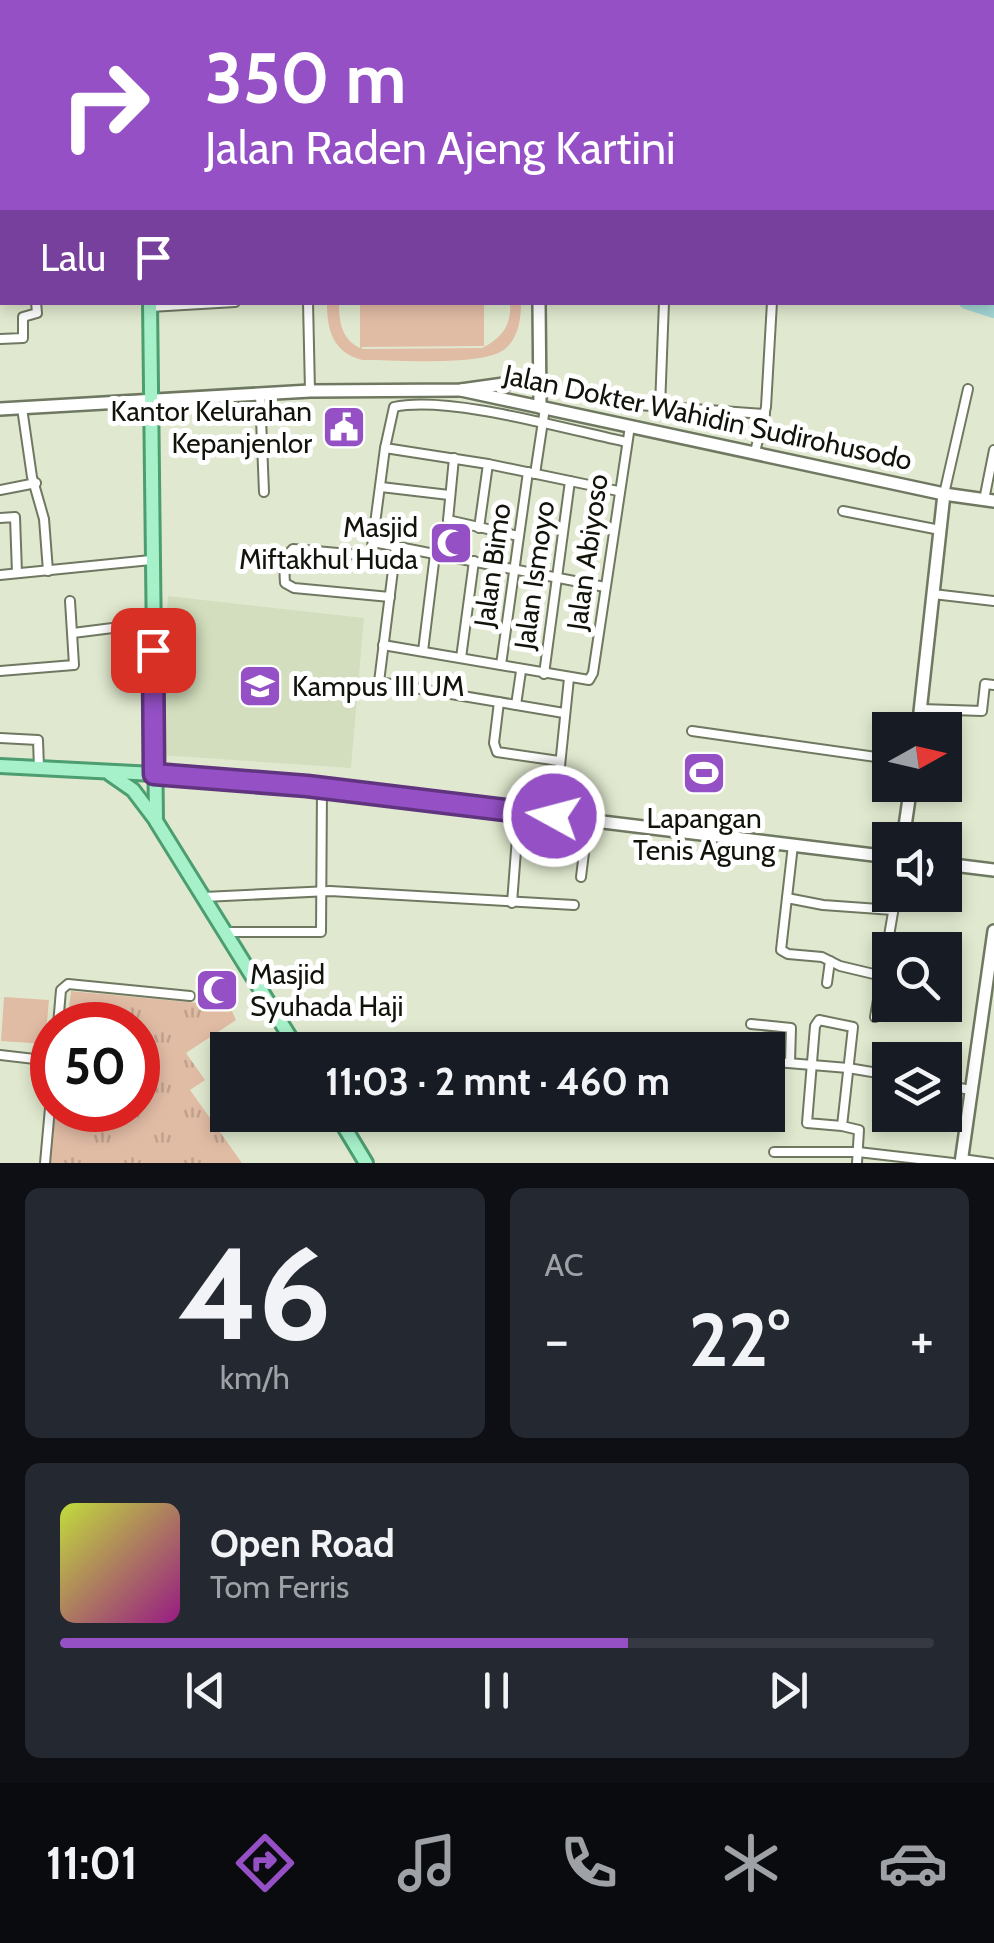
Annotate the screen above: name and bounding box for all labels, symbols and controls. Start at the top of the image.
text: 350 m [205,35,406,121]
icon: right [40,40,170,170]
text: Jalan Raden Ajeng Kartini [205,121,676,175]
icon: arrive [126,230,181,285]
text: Lalu [40,234,106,281]
street label: Jalan Dokter Wahidin Sudirohusodo [500,357,915,477]
place label: Kantor Kelurahan Kepanjenlor [111,394,312,460]
public building icon: Kantor Kelurahan Kepanjenlor [321,404,367,450]
street label: Jalan Abiyoso [559,472,615,633]
street label: Jalan Ismoyo [507,499,561,652]
street label: Jalan Bimo [466,501,518,630]
place label: Masjid Miftakhul Huda [239,510,419,576]
mosque icon: Masjid Miftakhul Huda [428,520,474,566]
pin [111,608,196,693]
icon: arrive [126,623,181,678]
school or university icon: Kampus III UM [237,663,283,709]
place label: Kampus III UM [292,669,465,703]
north arrow [872,712,962,802]
map controls [872,712,962,1132]
sports icon: Lapangan Tenis Agung [681,750,727,796]
position arrow [502,764,606,868]
place label: Lapangan Tenis Agung [633,801,776,867]
button: sound [872,822,962,912]
button: search [872,932,962,1022]
place label: Masjid Syuhada Haji [250,957,403,1023]
mosque icon: Masjid Syuhada Haji [194,967,240,1013]
speed limit sign: 50 [30,1002,160,1132]
button: layers [872,1042,962,1132]
text: 11:03 · 2 mnt · 460 m [325,1058,670,1105]
text: 46 [178,1214,332,1372]
text: AC [545,1245,584,1284]
text: 22° [689,1294,790,1385]
text: − [545,1306,569,1373]
text: + [910,1306,934,1373]
text: km/h [220,1358,290,1397]
text: Open Road [210,1520,395,1567]
text: Tom Ferris [210,1567,349,1606]
icon: previous [178,1663,233,1718]
icon: pause [469,1663,524,1718]
icon: next [761,1663,816,1718]
icon: directions [230,1828,300,1898]
icon: music [392,1828,462,1898]
icon: phone [554,1828,624,1898]
icon: climate [716,1828,786,1898]
icon: car [878,1828,948,1898]
text: 11:01 [46,1836,138,1890]

